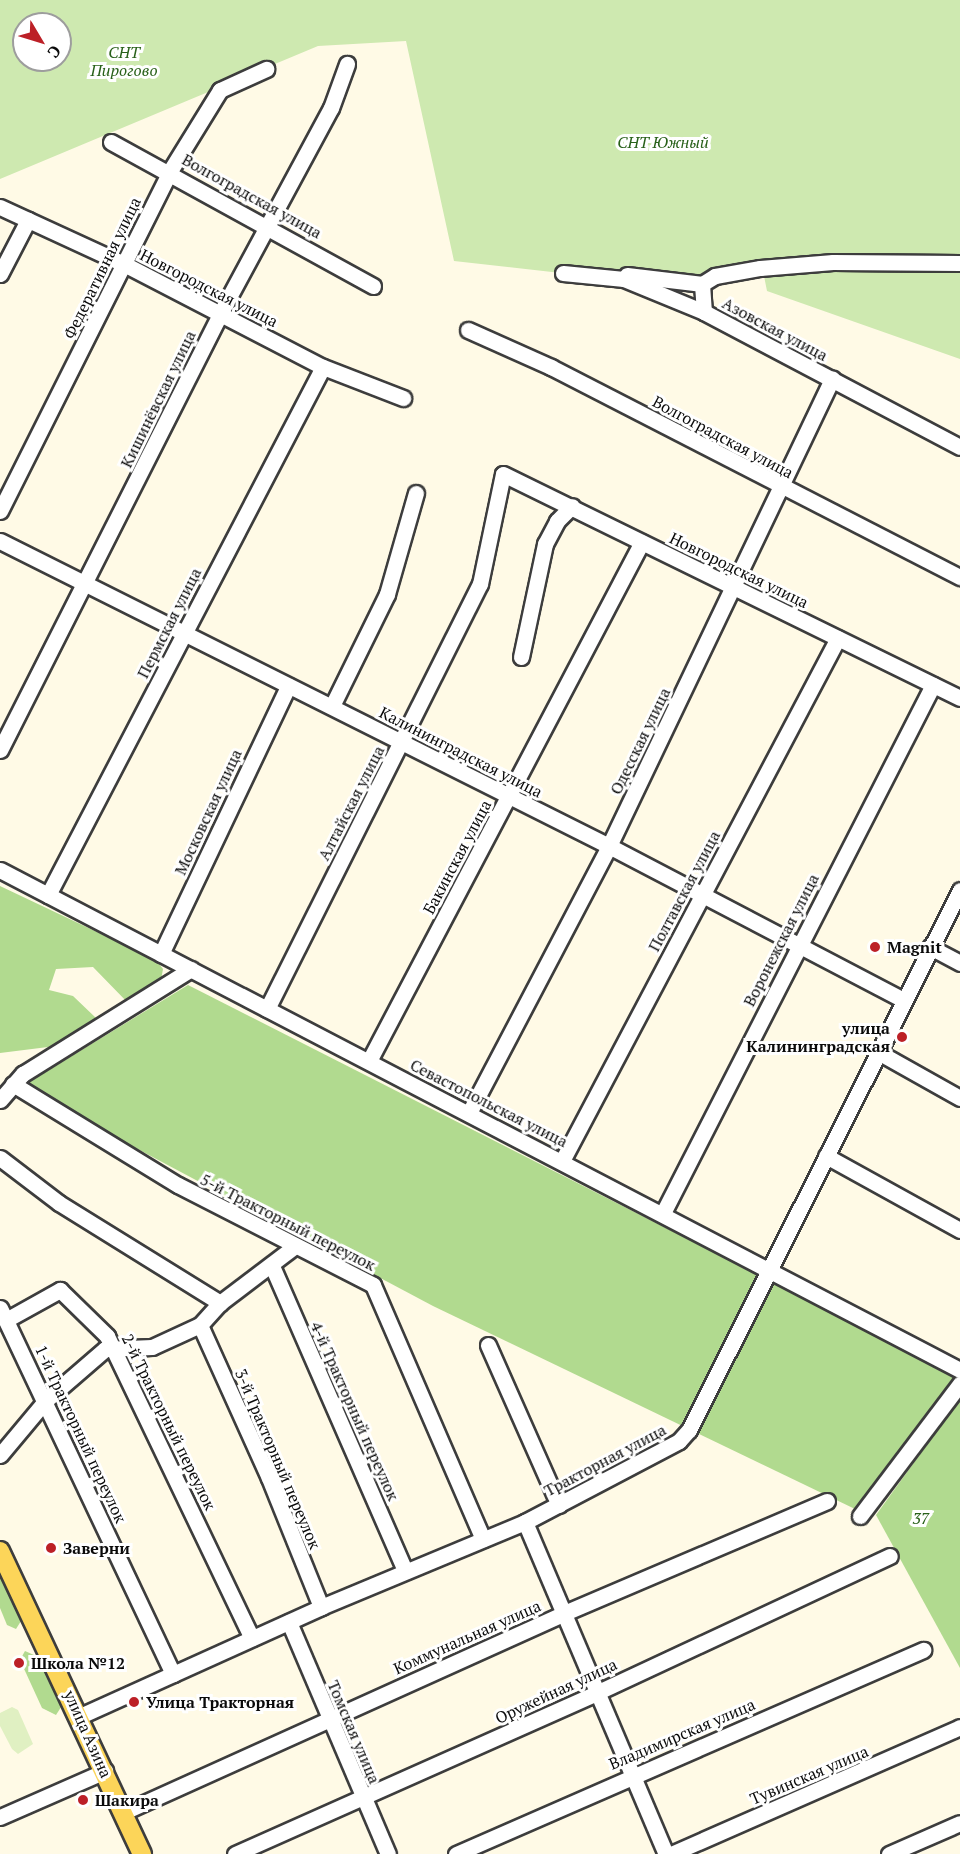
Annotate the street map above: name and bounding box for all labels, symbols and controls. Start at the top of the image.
north arrow [12,12,72,72]
text: С [43,41,66,63]
park label: СНТ Пирогово [90,42,158,80]
park label: СНТ Южный [617,132,709,152]
street label: Волгоградская улица [179,150,325,242]
street label: Федеративная улица [59,194,145,342]
street label: Новгородская улица [137,245,281,331]
street label: Азовская улица [719,293,831,365]
street label: Кишинёвская улица [116,327,200,471]
street label: Волгоградская улица [649,392,797,482]
street label: Новгородская улица [666,528,812,612]
street label: Пермская улица [133,565,205,681]
street label: Одесская улица [606,685,674,797]
street label: Калининградская улица [376,703,546,801]
street label: Алтайская улица [314,742,388,864]
street label: Московская улица [170,746,246,878]
street label: Бакинская улица [419,797,495,917]
street label: Полтавская улица [644,827,724,955]
street label: Воронежская улица [739,871,823,1009]
place label: Magnit [887,937,942,957]
marker: Magnit [868,940,882,954]
place label: улица Калининградская [746,1018,890,1056]
marker: улица Калининградская [895,1030,909,1044]
street label: Севастопольская улица [407,1055,571,1151]
street label: 5-й Тракторный переулок [197,1169,379,1275]
street label: 4-й Тракторный переулок [307,1319,403,1503]
street label: 2-й Тракторный переулок [118,1331,220,1513]
street label: 1-й Тракторный переулок [31,1342,131,1526]
street label: 3-й Тракторный переулок [231,1366,325,1552]
street label: Тракторная улица [541,1420,669,1500]
park label: 37 [913,1508,929,1528]
place label: Заверни [63,1538,130,1558]
marker: Заверни [44,1541,58,1555]
street label: Коммунальная улица [390,1596,544,1678]
place label: Школа №12 [31,1653,125,1673]
street label: Оружейная улица [492,1654,620,1728]
marker: Школа №12 [12,1656,26,1670]
street label: Томская улица [324,1678,384,1786]
street label: улица Азина [60,1687,116,1781]
place label: Улица Тракторная [146,1692,294,1712]
marker: Улица Тракторная [127,1695,141,1709]
street label: Владимирская улица [606,1695,758,1773]
street label: Тувинская улица [747,1741,871,1809]
place label: Шакира [95,1790,159,1810]
marker: Шакира [76,1793,90,1807]

